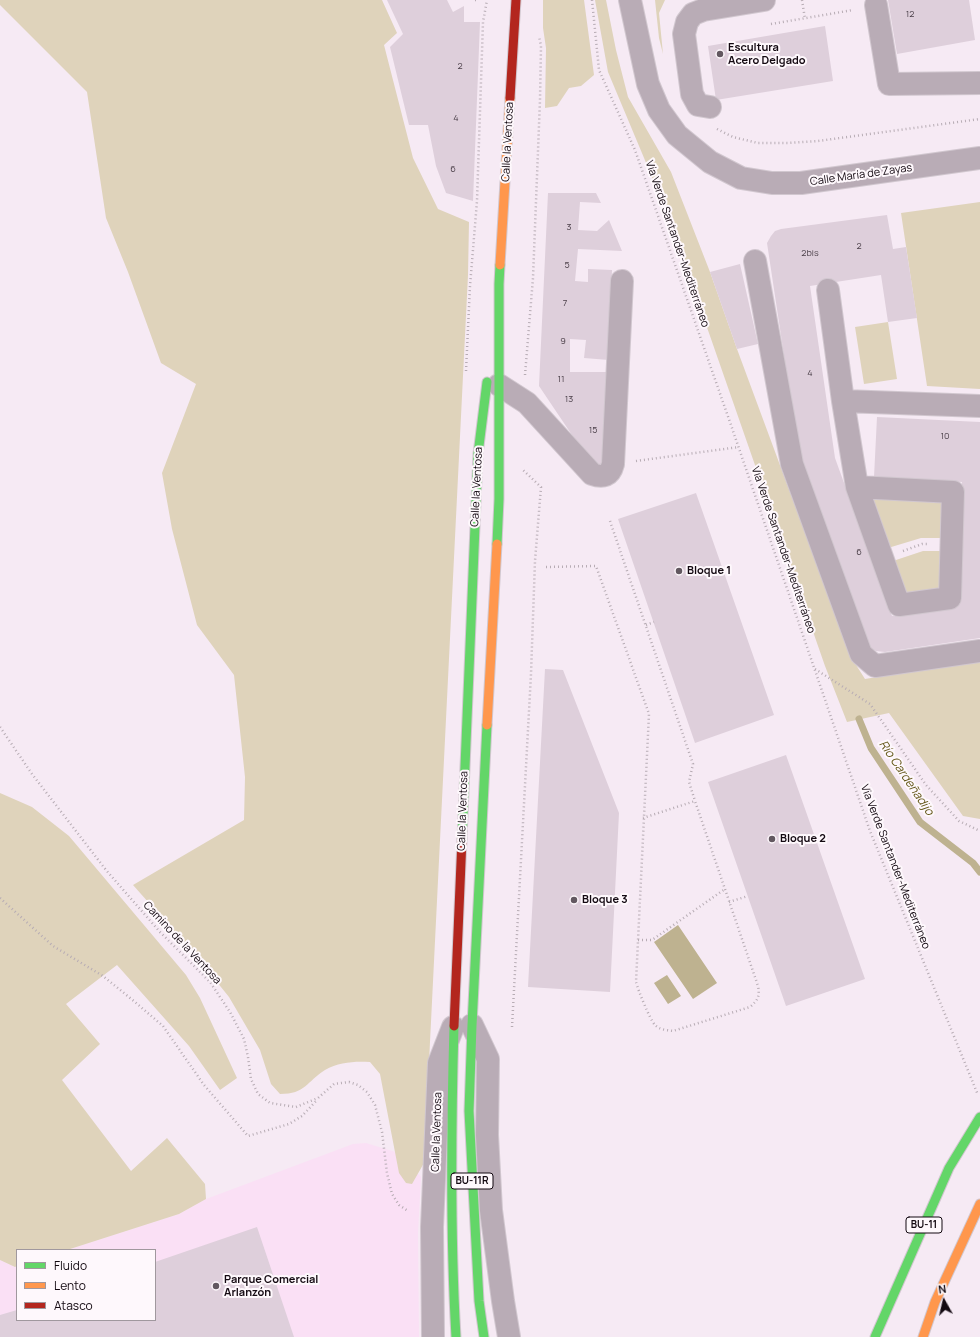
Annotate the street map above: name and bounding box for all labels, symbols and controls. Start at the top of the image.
house number: 12 [906,9,914,19]
place label: Escultura Acero Delgado [728,41,806,67]
marker: Escultura Acero Delgado [715,49,725,59]
house number: 2 [457,61,463,71]
street label: Calle la Ventosa [499,102,517,182]
house number: 4 [453,113,459,123]
street label: Vía Verde Santander-Mediterráneo [642,159,712,329]
street label: Calle María de Zayas [809,161,913,189]
house number: 6 [450,164,456,174]
house number: 3 [567,222,571,232]
house number: 2 [856,241,862,251]
house number: 2bis [801,248,819,258]
house number: 5 [564,260,570,270]
house number: 7 [563,298,567,308]
house number: 9 [560,336,566,346]
house number: 4 [807,368,813,378]
house number: 11 [557,374,565,384]
house number: 13 [565,394,573,404]
house number: 15 [589,425,597,435]
house number: 10 [941,431,949,441]
street label: Calle la Ventosa [468,447,486,527]
street label: Vía Verde Santander-Mediterráneo [748,465,818,635]
house number: 6 [856,547,862,557]
place label: Bloque 1 [687,564,731,578]
marker: Bloque 1 [674,566,684,576]
water label: Río Cardeñadijo [876,738,936,818]
street label: Calle la Ventosa [455,771,471,851]
street label: Vía Verde Santander-Mediterráneo [857,783,933,951]
place label: Bloque 2 [780,832,826,846]
marker: Bloque 2 [767,834,777,844]
place label: Bloque 3 [582,893,628,907]
marker: Bloque 3 [569,895,579,905]
street label: Camino de la Ventosa [140,899,224,987]
street label: Calle la Ventosa [429,1092,445,1172]
road number: BU-11R [451,1173,493,1189]
road number: BU-11 [906,1217,942,1233]
legend [16,1249,156,1321]
text: Fluido [54,1257,87,1274]
place label: Parque Comercial Arlanzón [224,1273,318,1299]
text: Lento [54,1277,86,1294]
marker: Parque Comercial Arlanzón [211,1281,221,1291]
north arrow [924,1281,964,1321]
text: N [937,1281,947,1297]
text: Atasco [54,1297,93,1314]

